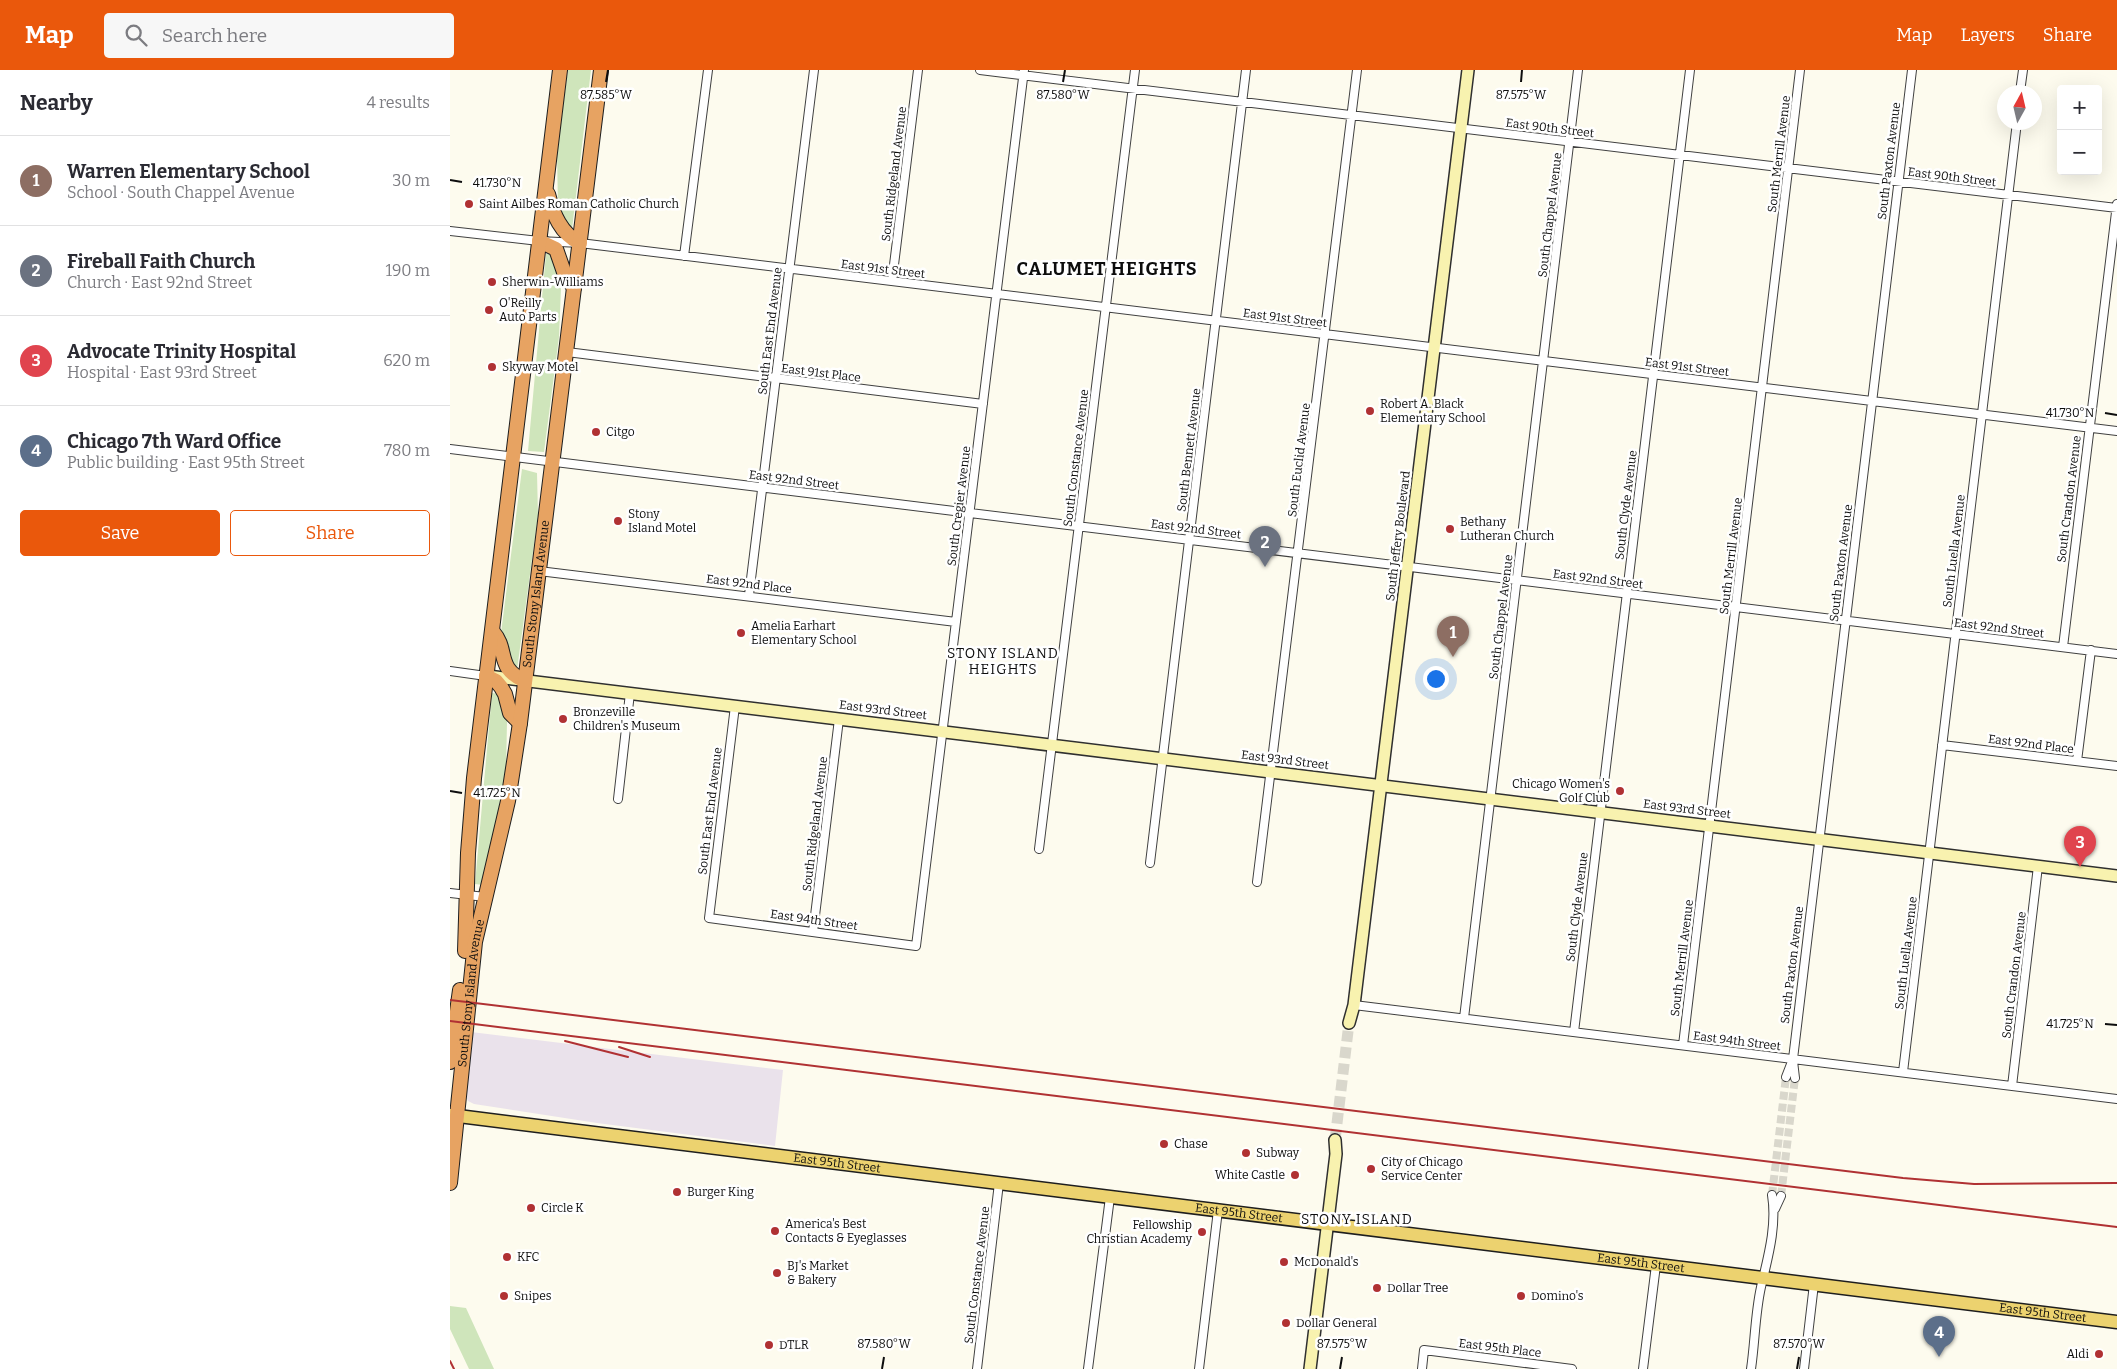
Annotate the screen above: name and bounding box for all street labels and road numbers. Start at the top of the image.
street label: South Merrill Avenue [1765,95,1793,213]
street label: South Paxton Avenue [1875,101,1903,221]
street label: South Ridgeland Avenue [879,106,909,242]
street label: East 90th Street [1505,116,1596,140]
street label: South Chappel Avenue [1535,152,1565,278]
street label: East 90th Street [1907,165,1998,189]
street label: East 91st Street [840,257,926,281]
street label: South East End Avenue [755,266,785,396]
street label: East 91st Street [1242,306,1328,330]
street label: East 91st Street [1644,355,1730,379]
street label: East 91st Place [780,361,862,385]
street label: South Bennett Avenue [1174,387,1204,513]
street label: South Constance Avenue [1061,388,1091,528]
street label: South Euclid Avenue [1285,402,1313,518]
street label: South Crandon Avenue [2054,435,2084,563]
street label: South Cregier Avenue [945,445,973,567]
street label: South Clyde Avenue [1612,449,1640,561]
street label: East 92nd Street [748,468,841,493]
street label: South Jeffery Boulevard [1383,470,1413,602]
street label: South Luella Avenue [1940,494,1968,608]
street label: South Merrill Avenue [1717,497,1745,615]
street label: South Paxton Avenue [1827,503,1855,623]
street label: East 92nd Street [1150,517,1243,542]
street label: South Stony Island Avenue [520,519,552,669]
street label: South Chappel Avenue [1486,554,1516,680]
street label: East 92nd Street [1552,567,1645,592]
street label: East 92nd Place [705,572,793,596]
street label: East 92nd Street [1953,616,2046,641]
street label: East 93rd Street [838,698,928,722]
street label: East 92nd Place [1987,732,2075,756]
street label: South East End Avenue [695,746,725,876]
street label: East 93rd Street [1240,748,1330,772]
street label: South Ridgeland Avenue [800,756,830,892]
street label: East 93rd Street [1642,797,1732,821]
street label: South Clyde Avenue [1563,851,1591,963]
street label: South Luella Avenue [1892,896,1920,1010]
street label: South Merrill Avenue [1668,899,1696,1017]
street label: South Paxton Avenue [1778,905,1806,1025]
street label: East 94th Street [769,907,859,933]
street label: South Crandon Avenue [1999,911,2029,1039]
street label: South Stony Island Avenue [455,918,487,1068]
street label: East 94th Street [1692,1029,1782,1053]
street label: East 95th Street [793,1151,882,1175]
street label: East 95th Street [1194,1201,1284,1225]
street label: South Constance Avenue [962,1205,992,1345]
street label: East 95th Street [1596,1251,1686,1275]
street label: East 95th Street [1998,1300,2088,1325]
street label: East 95th Place [1458,1336,1542,1360]

